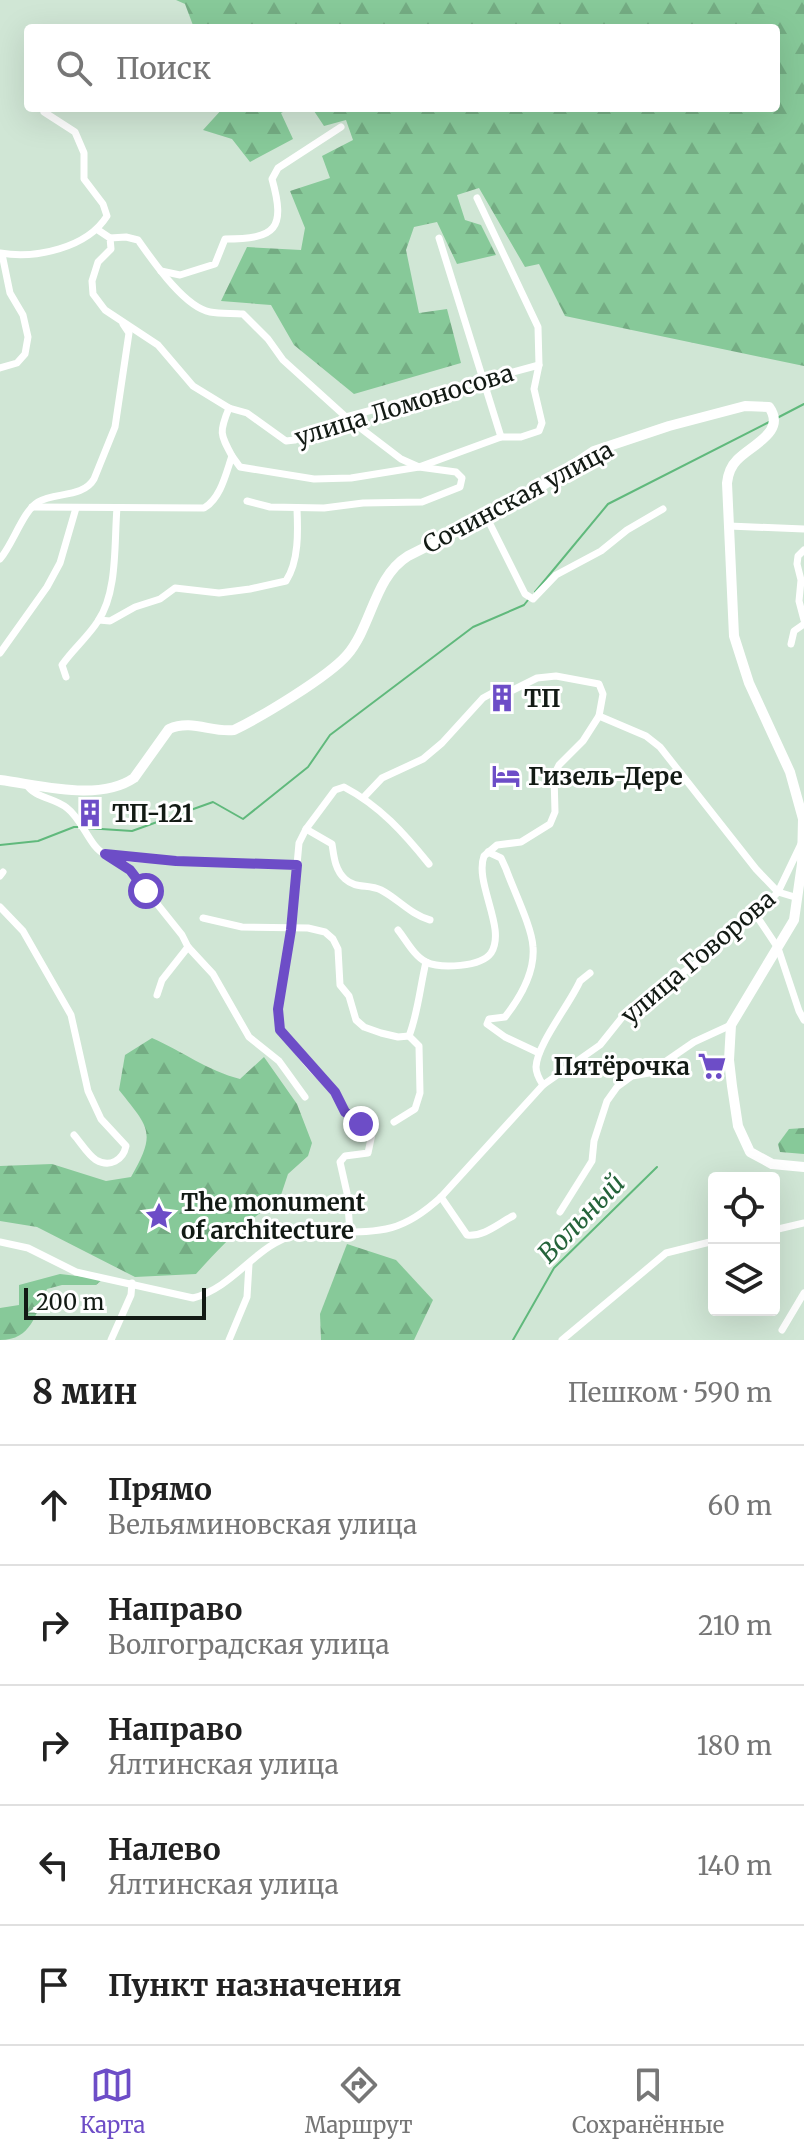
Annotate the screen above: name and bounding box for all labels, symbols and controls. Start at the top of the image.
search box [24,24,780,112]
icon: search [52,46,96,90]
text: Поиск [116,49,211,87]
street label: улица Ломоносова [291,357,517,453]
street label: Сочинская улица [418,434,619,560]
building icon: ТП [487,683,517,713]
place label: ТП [524,683,561,714]
hotel icon: Гизель-Дере [491,761,521,791]
place label: Гизель-Дере [528,761,683,792]
building icon: ТП-121 [75,798,105,828]
place label: ТП-121 [112,798,193,829]
route start [128,873,164,909]
street label: улица Говорова [614,883,782,1031]
place label: Пятёрочка [553,1051,690,1082]
supermarket icon: Пятёрочка [697,1051,727,1081]
route end [343,1106,379,1142]
water label: Вольный [531,1167,631,1269]
map controls [708,1172,780,1316]
button: locate [708,1172,780,1244]
place label: The monument of architecture [181,1187,366,1246]
place icon: The monument of architecture [144,1201,174,1231]
button: layers [708,1244,780,1316]
scale bar [24,1284,206,1320]
text: 200 m [36,1288,104,1316]
text: 8 мин [32,1371,138,1413]
text: Пешком · 590 m [568,1376,772,1409]
text: Прямо [108,1470,212,1508]
icon: ahead [32,1483,76,1527]
text: 60 m [708,1489,772,1522]
text: Вельяминовская улица [108,1508,417,1541]
text: Направо [108,1590,242,1628]
icon: right [32,1603,76,1647]
text: 210 m [698,1609,772,1642]
text: Волгоградская улица [108,1628,390,1661]
text: Направо [108,1710,242,1748]
icon: right [32,1723,76,1767]
text: 180 m [697,1729,772,1762]
text: Ялтинская улица [108,1748,339,1781]
text: Налево [108,1830,221,1868]
icon: left [32,1843,76,1887]
text: 140 m [697,1849,772,1882]
text: Ялтинская улица [108,1868,339,1901]
icon: arrive [32,1963,76,2007]
text: Пункт назначения [108,1966,402,2004]
tab: Карта [80,2063,145,2139]
tab: Маршрут [305,2063,413,2139]
tab: Сохранённые [572,2063,724,2139]

